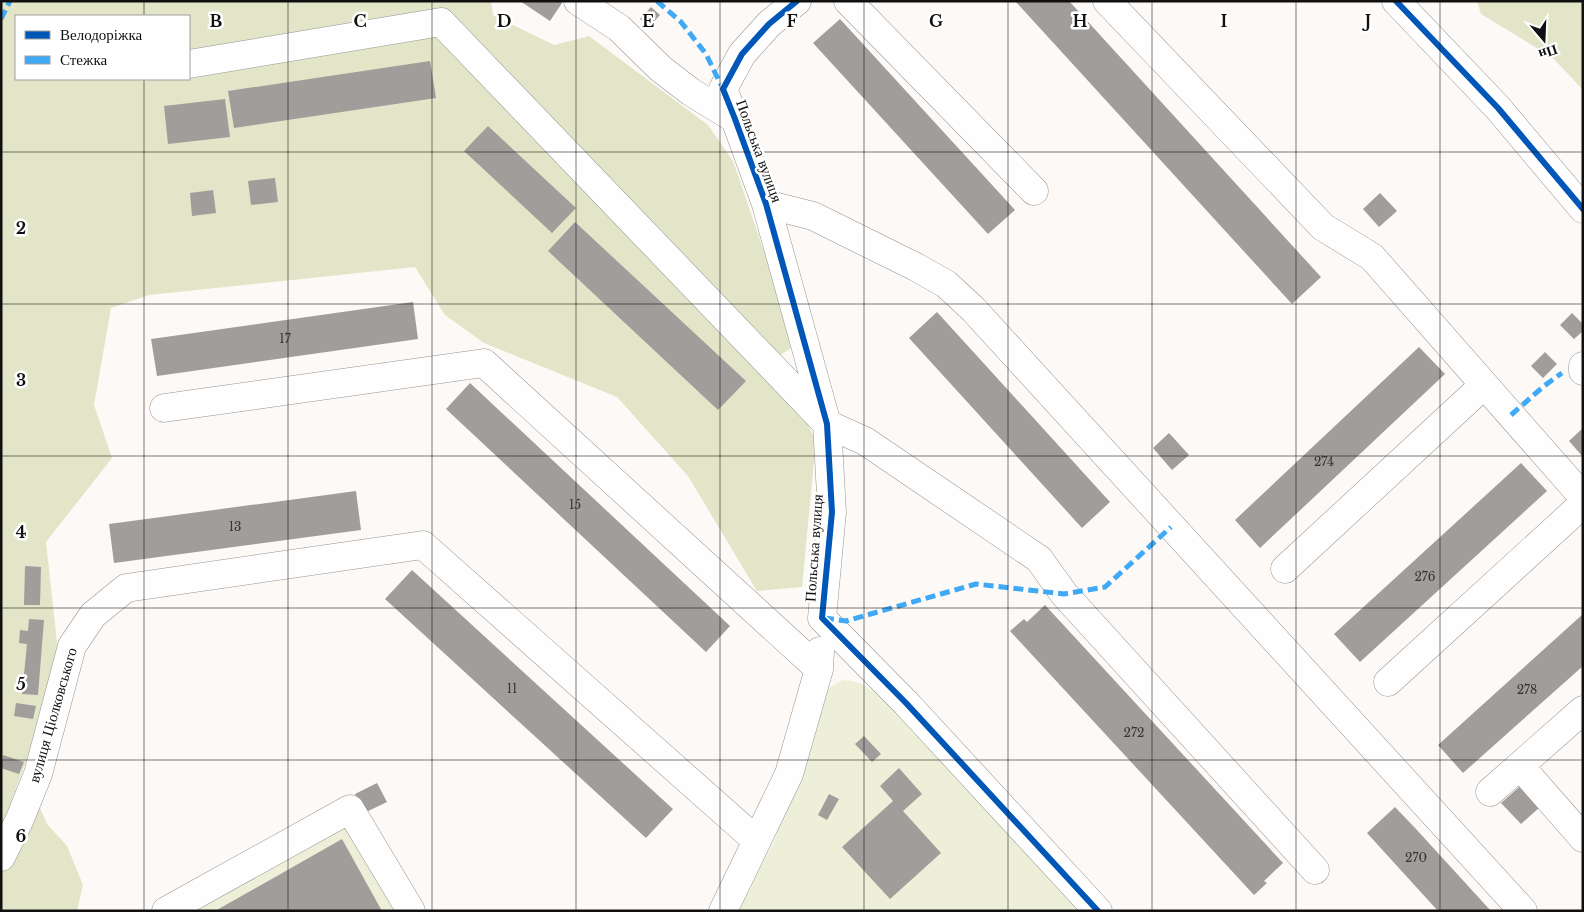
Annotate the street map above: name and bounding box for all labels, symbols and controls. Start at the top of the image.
text: B [210,11,223,31]
text: C [353,11,367,31]
text: D [497,11,511,31]
text: E [642,11,654,31]
text: F [786,11,798,31]
text: G [929,11,943,31]
text: H [1072,11,1088,31]
text: I [1221,11,1228,31]
text: J [1362,11,1371,31]
legend [15,15,190,80]
north arrow [1519,15,1569,65]
text: Велодоріжка [60,25,142,44]
text: Пн [1536,41,1560,64]
text: Стежка [60,50,107,69]
street label: Польська вулиця [732,97,787,205]
text: 2 [16,218,26,238]
house number: 17 [279,331,292,346]
text: 3 [16,370,26,390]
house number: 274 [1314,454,1334,469]
street label: Польська вулиця [800,493,827,602]
house number: 15 [569,497,581,512]
house number: 13 [229,519,241,534]
text: 4 [16,522,26,542]
house number: 276 [1414,569,1436,584]
street label: вулиця Ціолковського [24,645,81,785]
text: 5 [16,674,26,694]
house number: 11 [507,681,517,696]
house number: 278 [1517,682,1537,697]
house number: 272 [1124,725,1144,740]
text: 6 [16,826,27,846]
house number: 270 [1405,850,1427,865]

